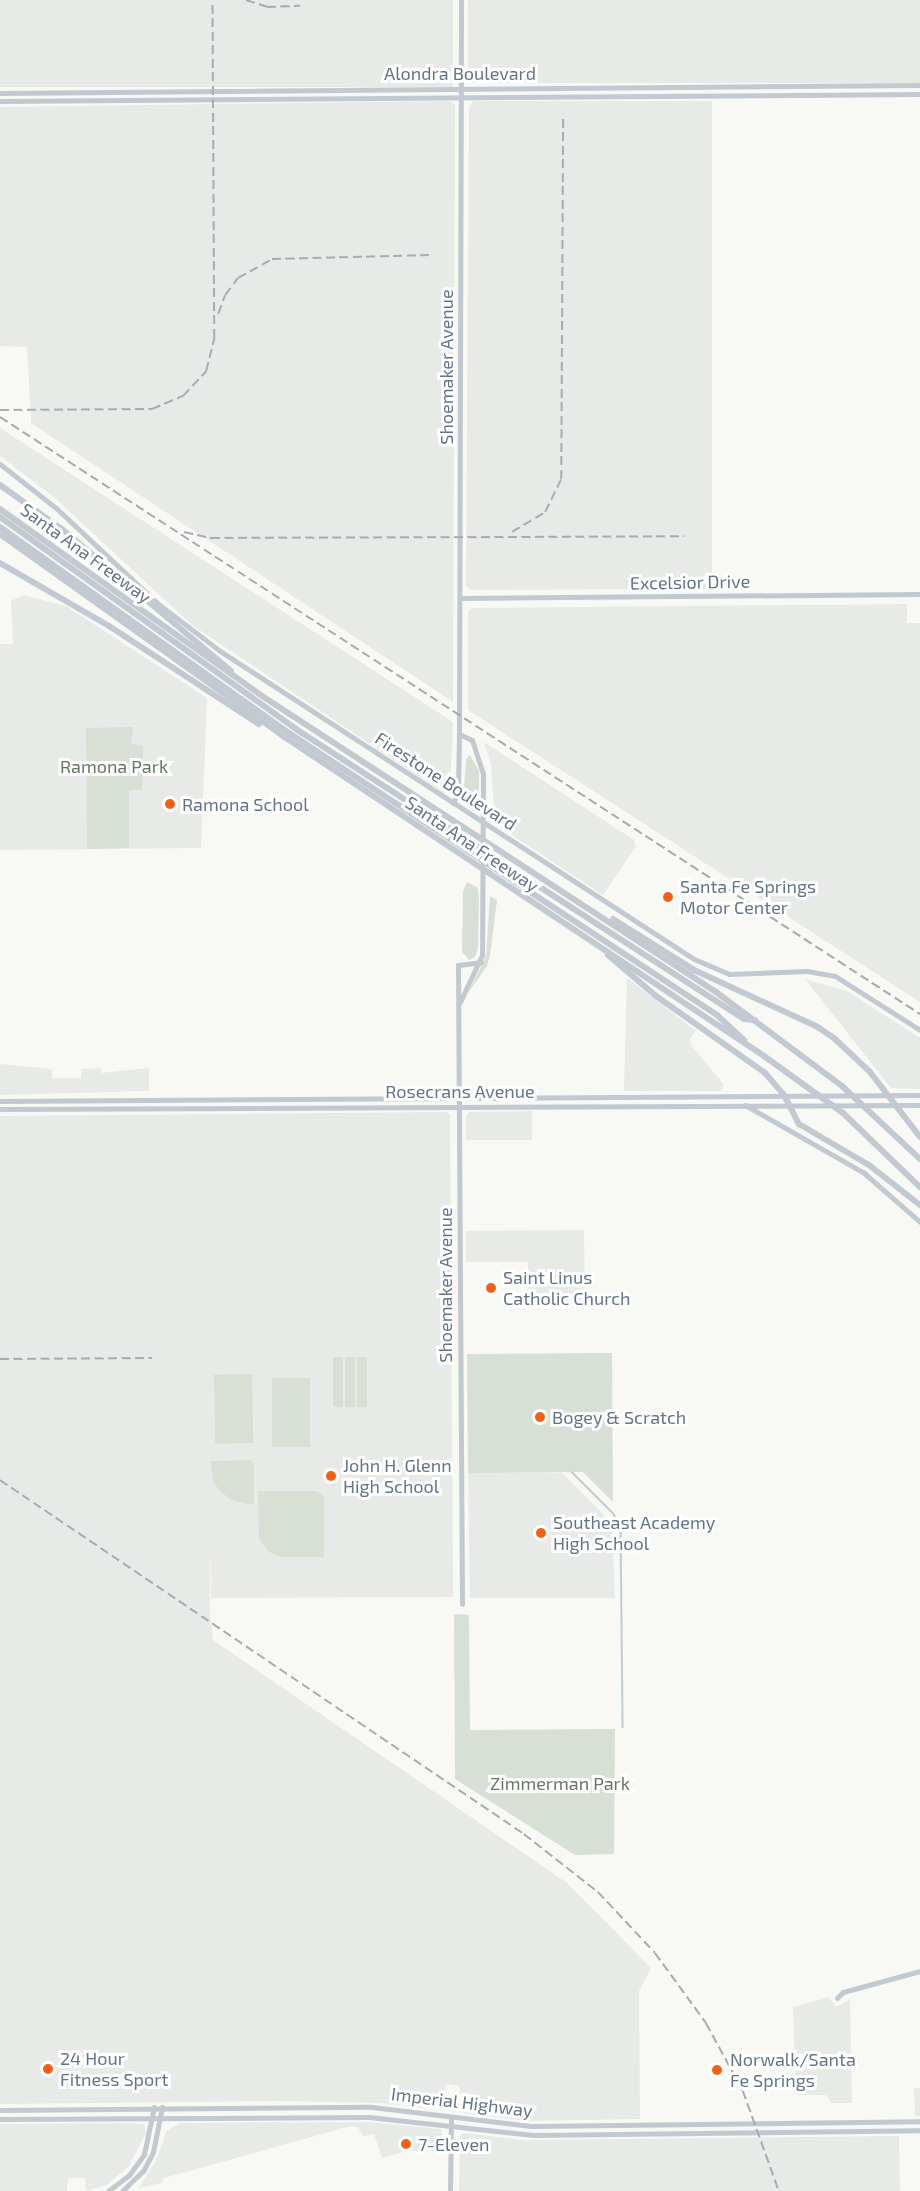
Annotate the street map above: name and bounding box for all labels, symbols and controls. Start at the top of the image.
street label: Alondra Boulevard [384,62,536,84]
street label: Shoemaker Avenue [435,289,457,445]
street label: Santa Ana Freeway [16,498,156,608]
street label: Excelsior Drive [629,570,751,594]
street label: Firestone Boulevard [371,727,521,835]
park label: Ramona Park [60,755,168,777]
street label: Santa Ana Freeway [401,791,543,897]
place label: Ramona School [182,793,309,815]
marker: Ramona School [163,797,177,811]
place label: Santa Fe Springs Motor Center [680,876,816,918]
marker: Santa Fe Springs Motor Center [661,890,675,904]
street label: Rosecrans Avenue [385,1080,535,1102]
street label: Shoemaker Avenue [434,1207,456,1363]
place label: Saint Linus Catholic Church [503,1267,631,1310]
marker: Saint Linus Catholic Church [484,1281,498,1295]
place label: Bogey & Scratch [552,1406,687,1428]
marker: Bogey & Scratch [533,1410,547,1424]
place label: John H. Glenn High School [343,1455,452,1498]
marker: John H. Glenn High School [324,1469,338,1483]
place label: Southeast Academy High School [553,1512,716,1555]
marker: Southeast Academy High School [534,1526,548,1540]
park label: Zimmerman Park [490,1772,630,1794]
place label: 24 Hour Fitness Sport [60,2048,168,2090]
place label: Norwalk/Santa Fe Springs [730,2049,856,2092]
marker: Norwalk/Santa Fe Springs [708,2061,726,2079]
marker: 24 Hour Fitness Sport [41,2062,55,2076]
street label: Imperial Highway [390,2083,534,2121]
place label: 7-Eleven [418,2133,490,2155]
marker: 7-Eleven [399,2137,413,2151]

